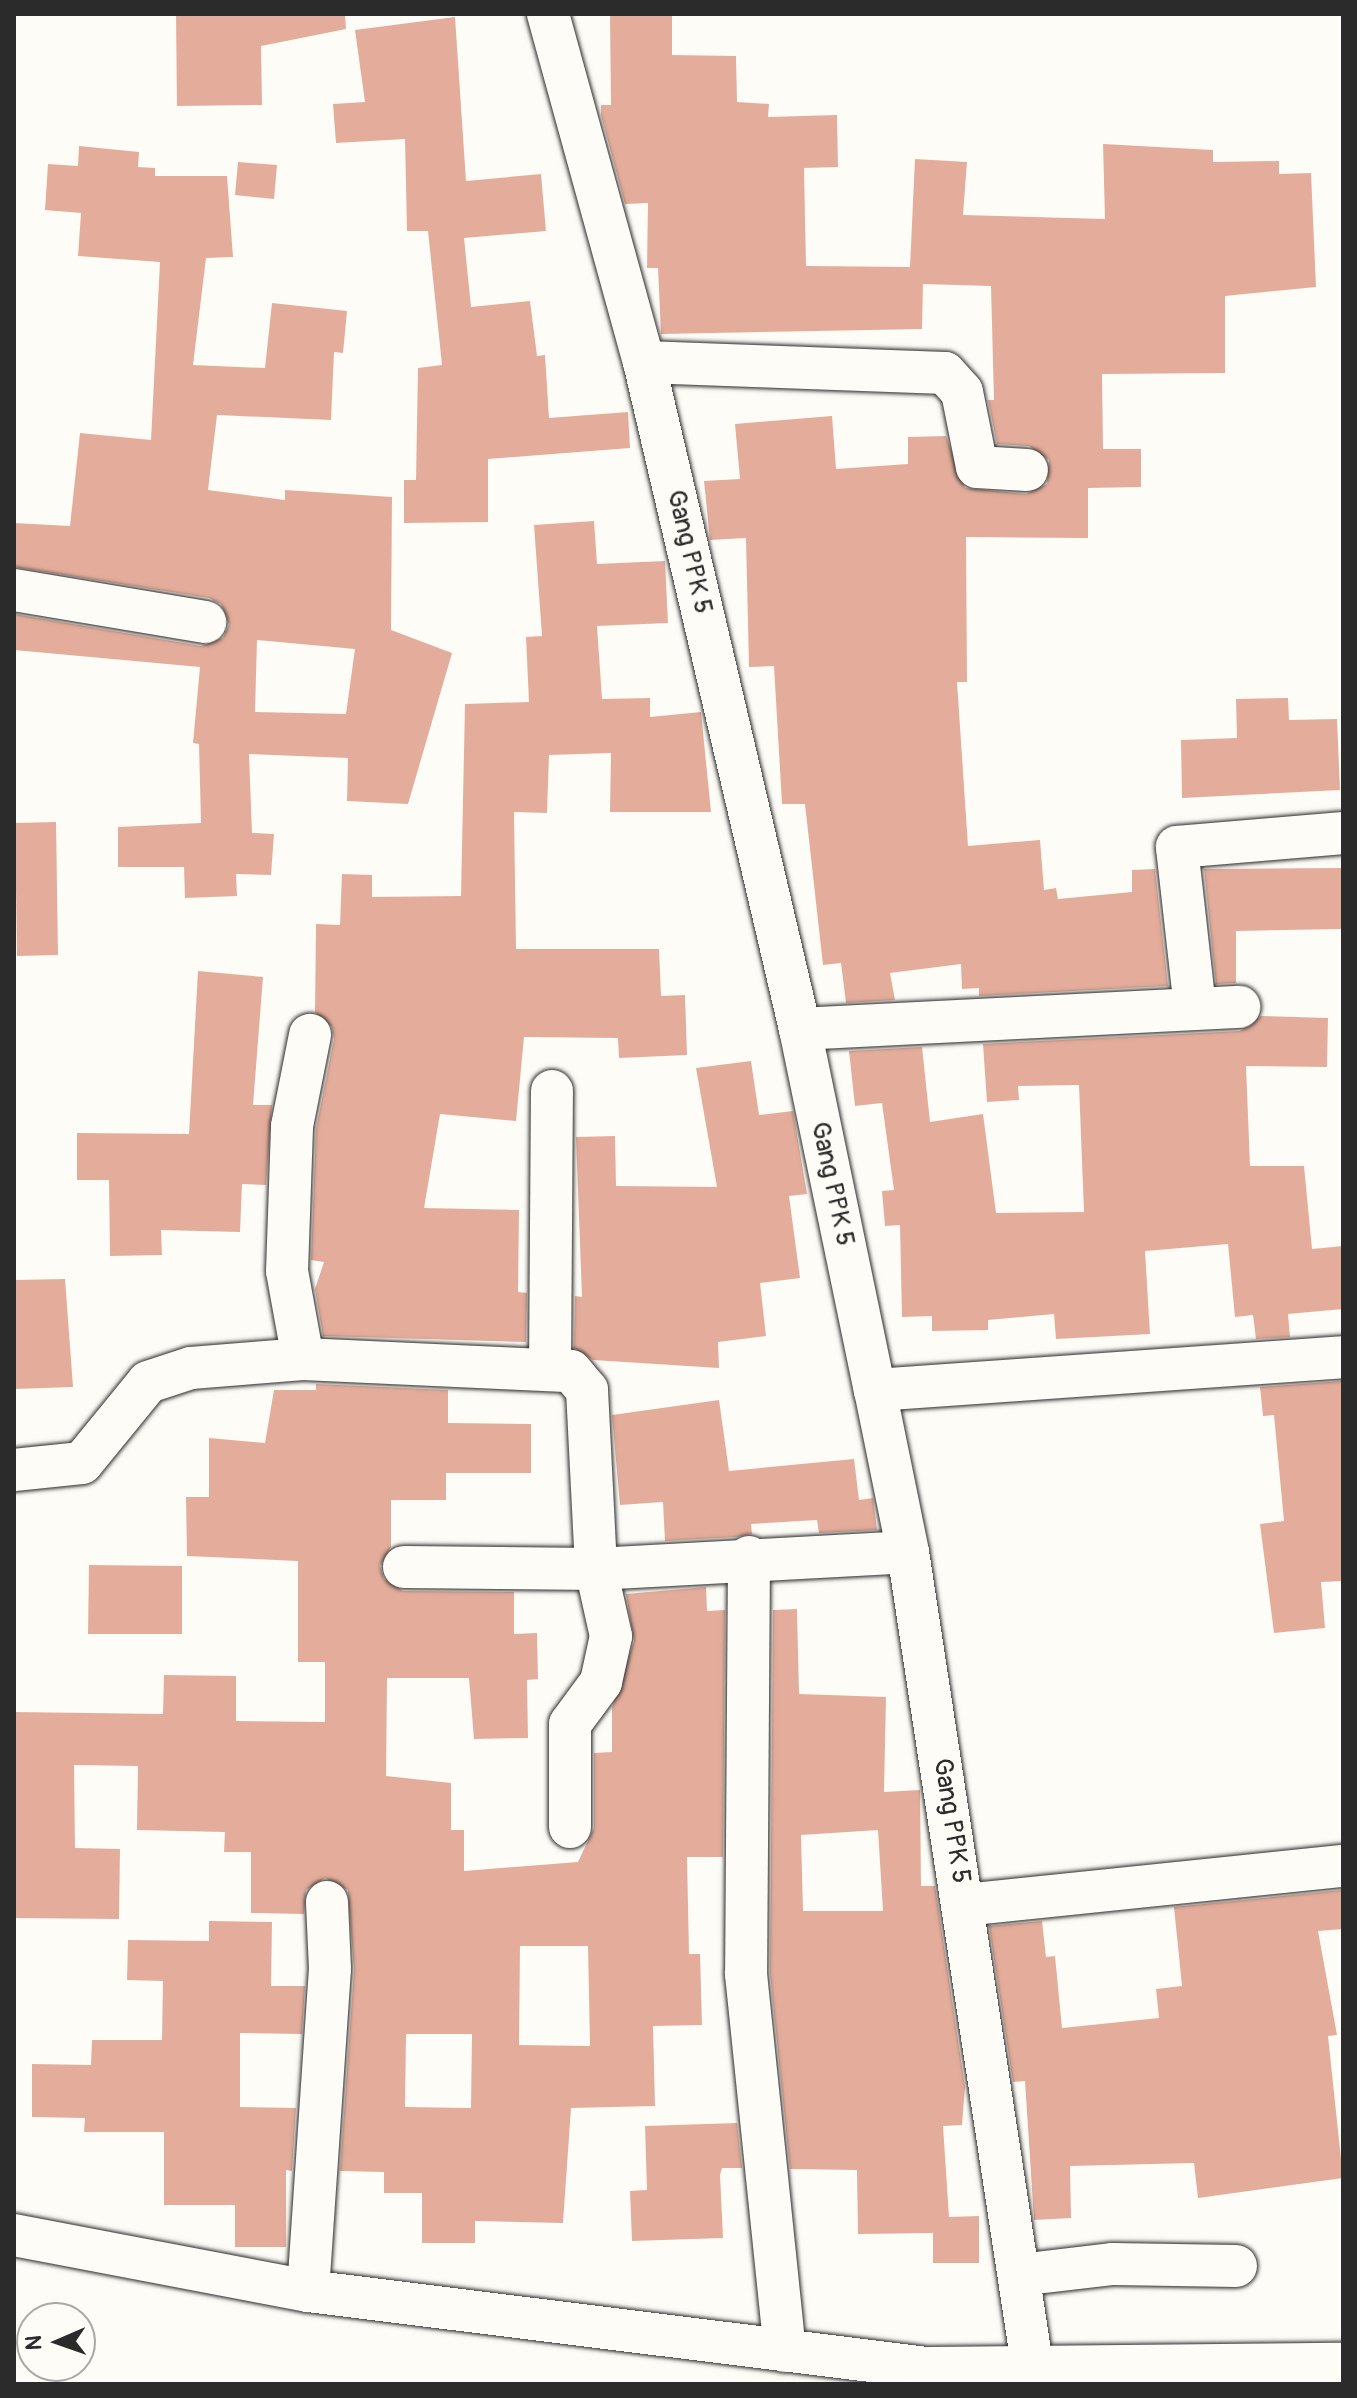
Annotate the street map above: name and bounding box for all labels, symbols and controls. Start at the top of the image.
street label: Gang PPK 5 [660,487,718,617]
street label: Gang PPK 5 [804,1119,860,1249]
street label: Gang PPK 5 [926,1756,976,1886]
north arrow [16,2302,96,2382]
text: N [20,2335,48,2351]

